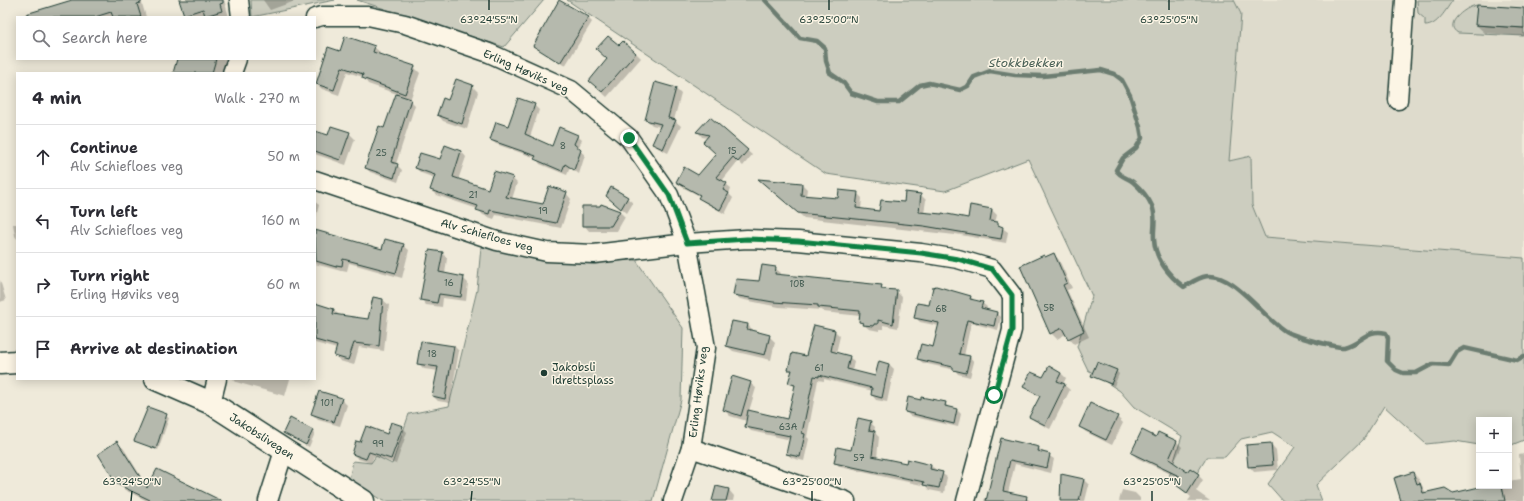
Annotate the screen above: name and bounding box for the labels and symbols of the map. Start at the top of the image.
text: 63°24'55"N [460,13,518,26]
text: 63°25'00"N [799,13,859,26]
text: 63°25'05"N [1140,13,1198,26]
street label: Erling Høviks veg [481,46,571,97]
water label: Stokkbekken [989,55,1063,71]
route end [620,129,638,147]
house number: 8 [560,140,566,152]
house number: 15 [727,145,737,157]
house number: 25 [375,147,387,159]
house number: 21 [468,189,478,201]
house number: 19 [538,205,548,217]
street label: Alv Schiefloes veg [439,215,535,256]
house number: 16 [444,277,454,289]
house number: 10B [789,278,805,290]
house number: 5B [1044,302,1054,314]
house number: 6B [935,303,947,315]
street label: Erling Høviks veg [685,345,712,439]
house number: 18 [427,348,437,360]
place label: Jakobsli idrettsplass [552,360,614,388]
house number: 61 [814,362,824,374]
marker: Jakobsli idrettsplass [539,368,549,378]
route start [985,386,1003,404]
house number: 101 [320,397,334,409]
street label: Jakobslivegen [226,410,297,463]
house number: 63A [779,421,798,433]
house number: 99 [372,438,384,450]
house number: 57 [853,452,865,464]
text: 63°24'50"N [102,475,162,488]
text: 63°24'55"N [443,475,501,488]
text: 63°25'00"N [782,475,842,488]
text: 63°25'05"N [1123,475,1181,488]

